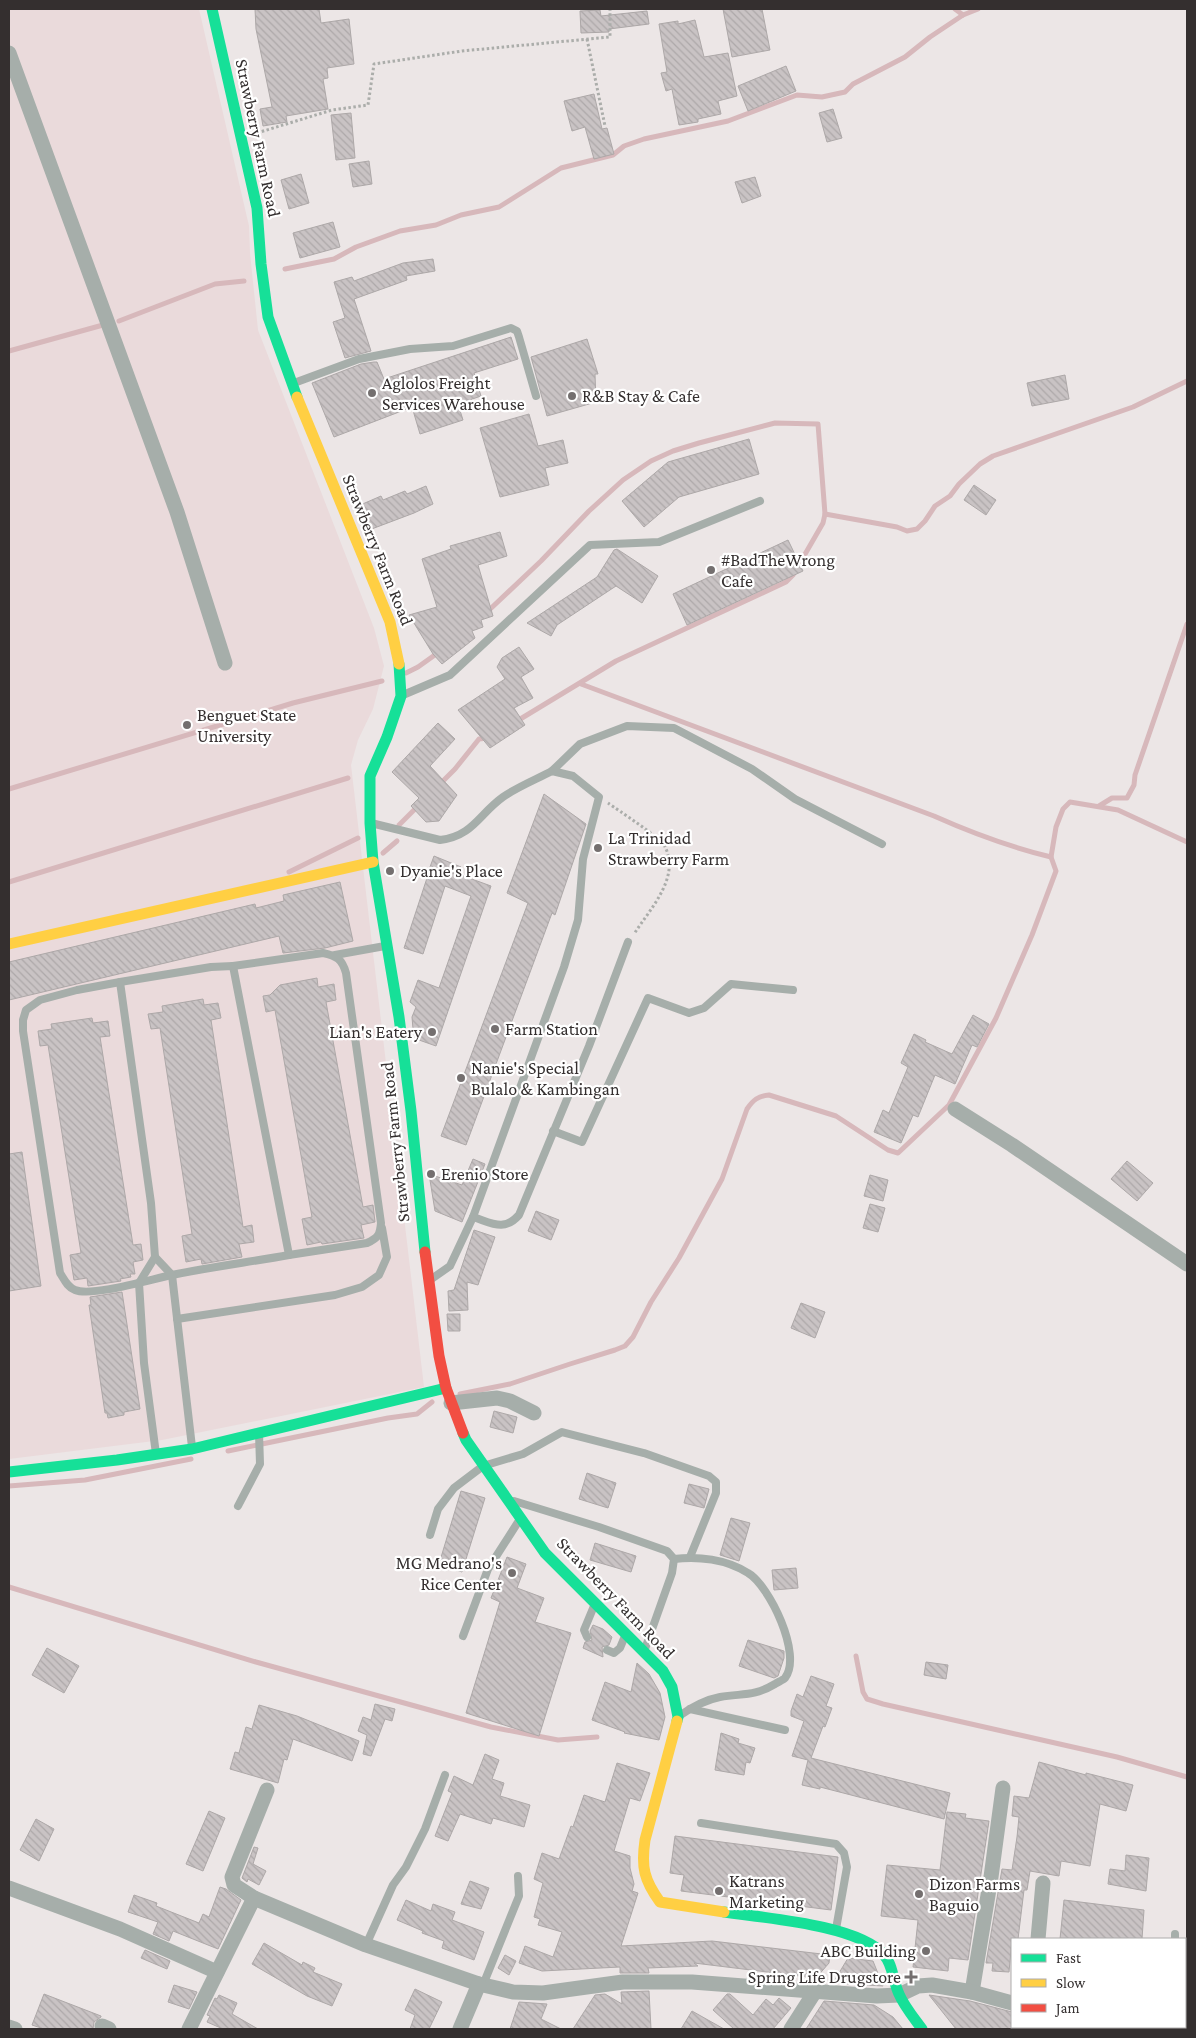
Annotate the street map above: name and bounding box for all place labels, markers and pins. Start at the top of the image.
place label: Aglolos Freight Services Warehouse [382,373,525,414]
place label: R&B Stay & Cafe [582,386,700,406]
marker: Aglolos Freight Services Warehouse [366,387,378,399]
marker: R&B Stay & Cafe [566,390,578,402]
place label: #BadTheWrong Cafe [721,550,835,591]
marker: #BadTheWrong Cafe [705,564,717,576]
place label: Benguet State University [197,705,296,746]
marker: Benguet State University [181,719,193,731]
place label: La Trinidad Strawberry Farm [608,828,730,869]
marker: La Trinidad Strawberry Farm [592,842,604,854]
place label: Dyanie's Place [400,861,503,881]
marker: Dyanie's Place [384,865,396,877]
place label: Farm Station [505,1019,598,1039]
place label: Lian's Eatery [329,1022,423,1042]
marker: Farm Station [489,1023,501,1035]
marker: Lian's Eatery [426,1026,438,1038]
place label: Nanie's Special Bulalo & Kambingan [471,1058,620,1099]
marker: Nanie's Special Bulalo & Kambingan [455,1072,467,1084]
place label: Erenio Store [441,1164,529,1184]
marker: Erenio Store [425,1168,437,1180]
place label: MG Medrano's Rice Center [396,1553,503,1594]
marker: MG Medrano's Rice Center [506,1567,518,1579]
place label: Katrans Marketing [729,1871,804,1912]
place label: Dizon Farms Baguio [929,1874,1020,1915]
marker: Katrans Marketing [713,1885,725,1897]
marker: Dizon Farms Baguio [913,1888,925,1900]
place label: ABC Building [821,1941,916,1961]
marker: ABC Building [920,1945,932,1957]
place label: Spring Life Drugstore [748,1967,901,1987]
marker: Spring Life Drugstore [905,1971,917,1983]

